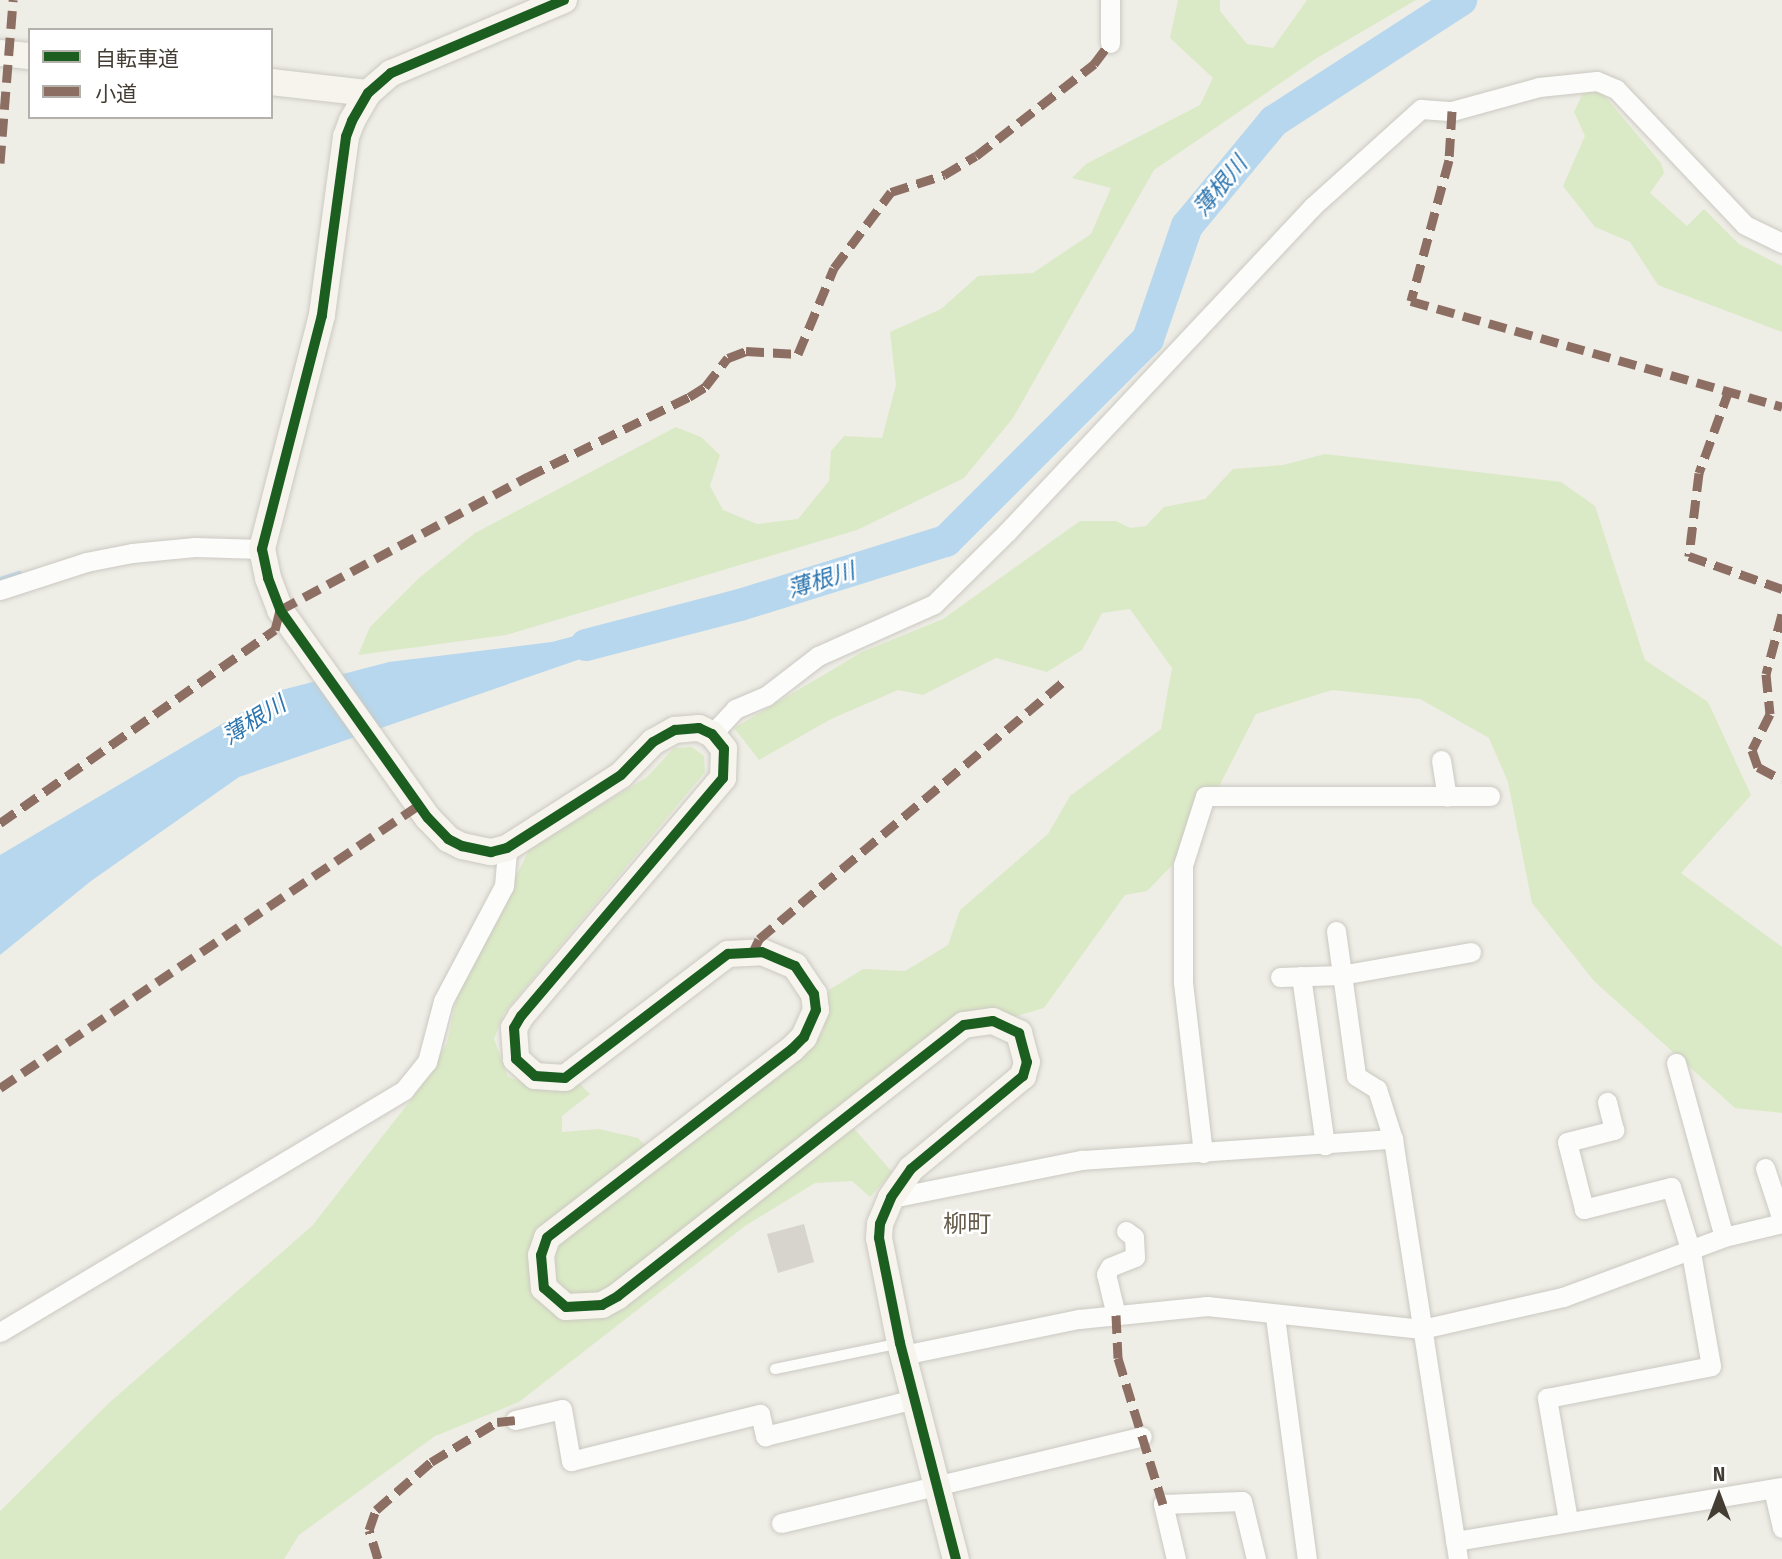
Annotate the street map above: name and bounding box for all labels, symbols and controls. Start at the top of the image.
legend [28,28,273,119]
text: 自転車道 [95,46,179,72]
text: 小道 [95,81,137,107]
water label: 薄根川 [1187,151,1253,221]
water label: 薄根川 [784,557,858,603]
water label: 薄根川 [217,690,291,750]
district label: 柳町 [943,1211,991,1239]
north arrow [1684,1461,1754,1531]
text: N [1713,1463,1725,1486]

